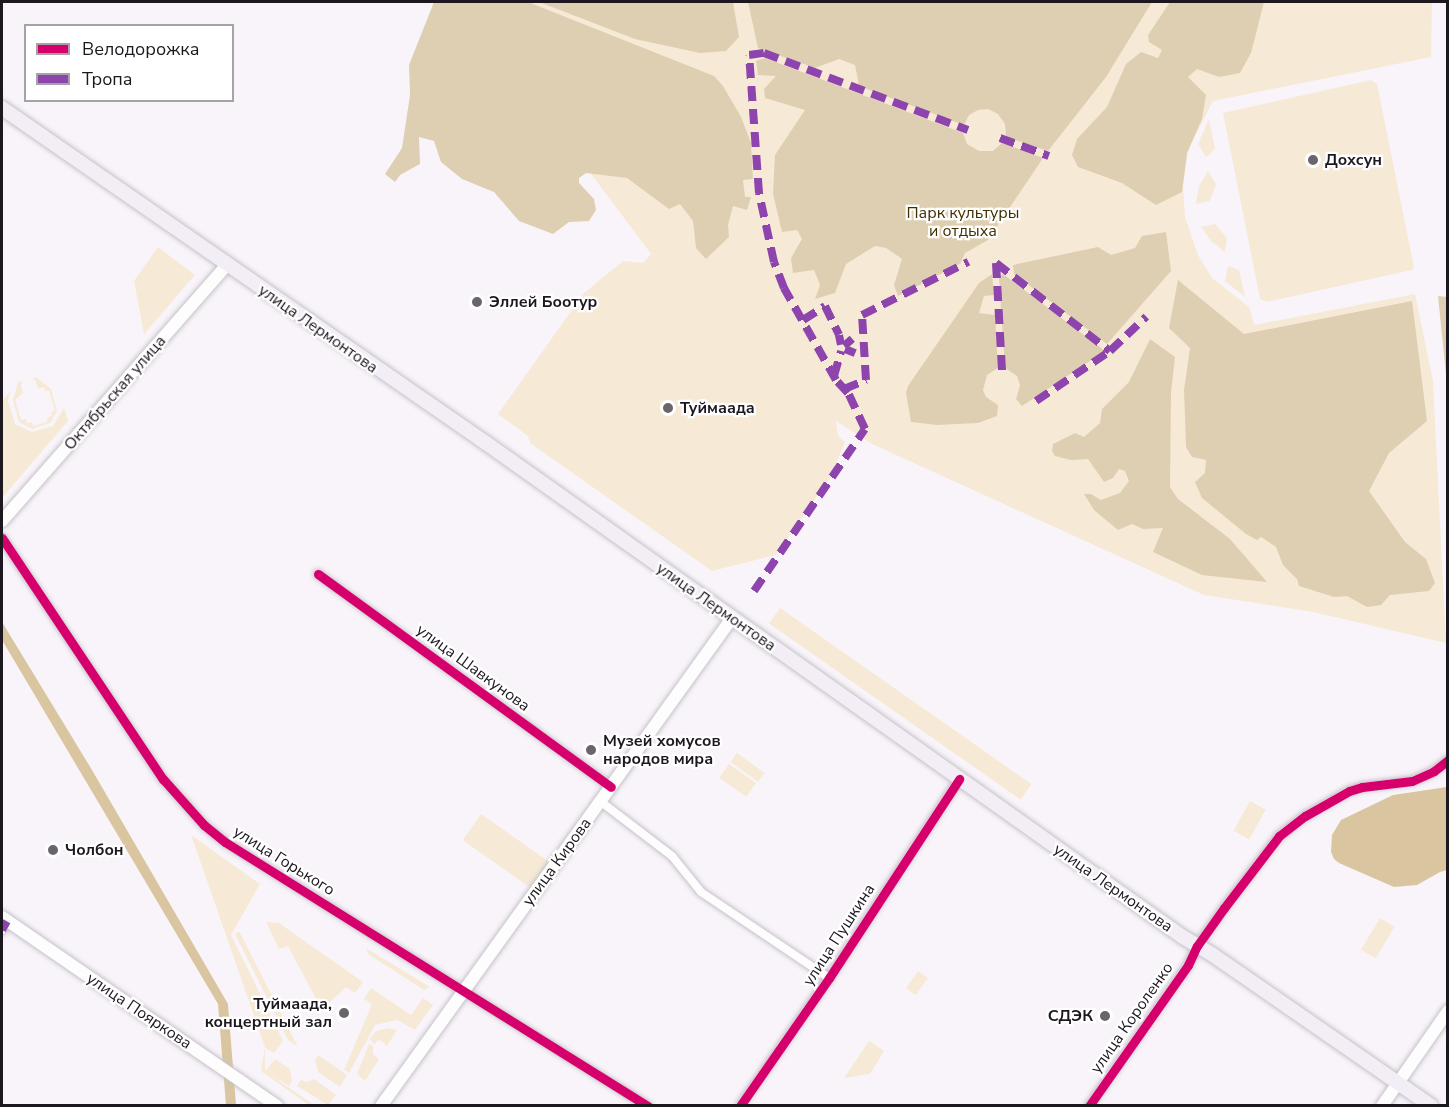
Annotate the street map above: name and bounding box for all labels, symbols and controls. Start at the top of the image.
legend [24,24,234,102]
text: Велодорожка [82,37,199,61]
text: Тропа [82,67,133,91]
place label: Дохсун [1325,150,1382,170]
marker: Дохсун [1306,153,1320,167]
park label: Парк культуры и отдыха [906,203,1020,241]
street label: улица Лермонтова [255,281,381,377]
place label: Эллей Боотур [489,292,597,312]
marker: Эллей Боотур [470,295,484,309]
street label: Октябрьская улица [60,332,170,454]
place label: Туймаада [680,398,755,418]
marker: Туймаада [661,401,675,415]
street label: улица Лермонтова [653,559,779,655]
street label: улица Шавкунова [413,620,533,716]
place label: Музей хомусов народов мира [603,731,721,769]
marker: Музей хомусов народов мира [584,743,598,757]
street label: улица Кирова [519,814,595,910]
street label: улица Горького [230,822,338,900]
place label: Чолбон [65,840,124,860]
street label: улица Лермонтова [1050,840,1176,936]
marker: Чолбон [46,843,60,857]
street label: улица Пушкина [799,880,879,990]
street label: улица Короленко [1087,959,1177,1077]
street label: улица Пояркова [83,969,195,1053]
place label: Туймаада, концертный зал [205,994,332,1032]
marker: Туймаада, концертный зал [337,1006,351,1020]
place label: СДЭК [1048,1006,1093,1026]
marker: СДЭК [1098,1009,1112,1023]

